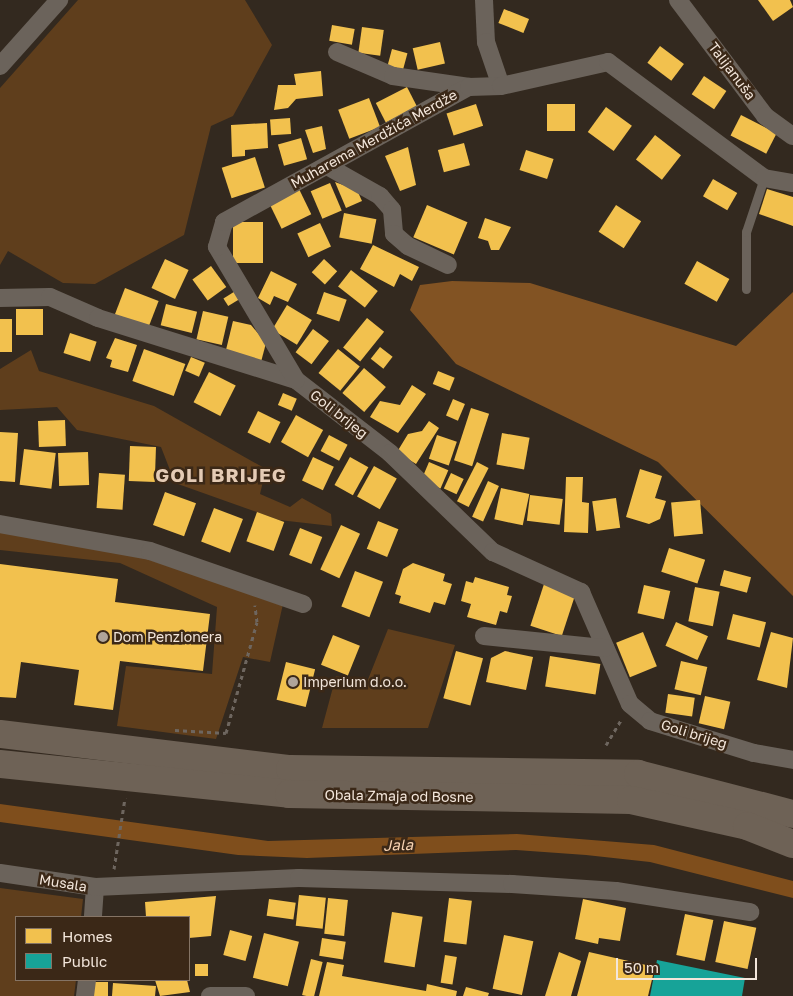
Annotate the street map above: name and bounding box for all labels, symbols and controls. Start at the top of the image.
street label: Talijanuša [705,39,759,103]
street label: Muharema Merdžića Merdže [288,86,460,192]
street label: Goli brijeg [307,386,371,442]
district label: GOLI BRIJEG [154,464,288,486]
place label: Dom Penzionera [113,629,222,645]
marker: Dom Penzionera [97,631,109,643]
place label: Imperium d.o.o. [303,674,407,690]
marker: Imperium d.o.o. [287,676,299,688]
street label: Goli brijeg [659,716,729,752]
street label: Obala Zmaja od Bosne [324,786,474,806]
water label: Jala [383,835,413,855]
street label: Musala [38,871,88,895]
legend [15,916,190,981]
text: Homes [62,927,112,945]
scale bar [618,948,759,980]
text: Public [62,952,107,970]
text: 50 m [624,958,659,976]

